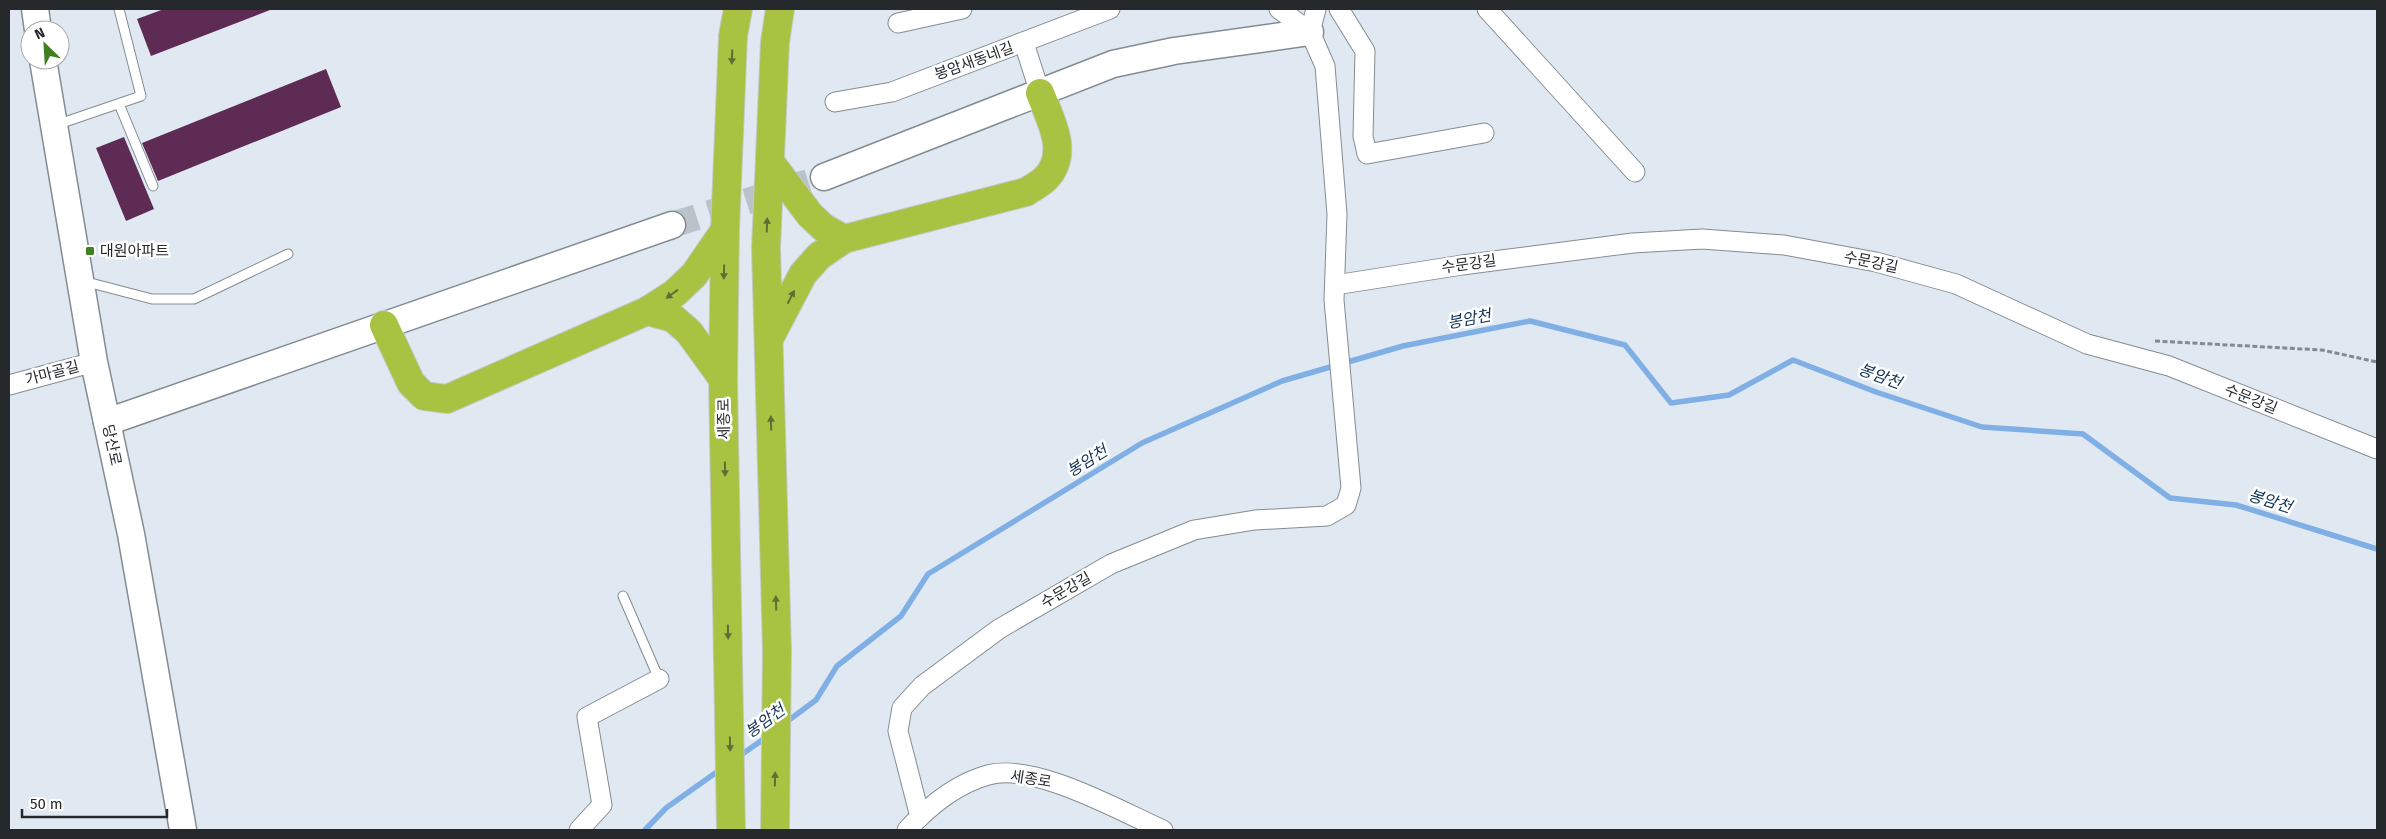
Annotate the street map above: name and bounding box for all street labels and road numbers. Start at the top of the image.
street label: 봉암새동네길 [932,38,1016,84]
street label: 수문강길 [1842,247,1900,277]
street label: 수문강길 [1440,251,1498,277]
street label: 가마골길 [23,357,81,389]
street label: 수문강길 [2222,380,2280,418]
street label: 세종로 [715,398,733,440]
street label: 당산로 [99,423,125,467]
street label: 수문강길 [1038,568,1094,612]
street label: 세종로 [1009,767,1053,791]

